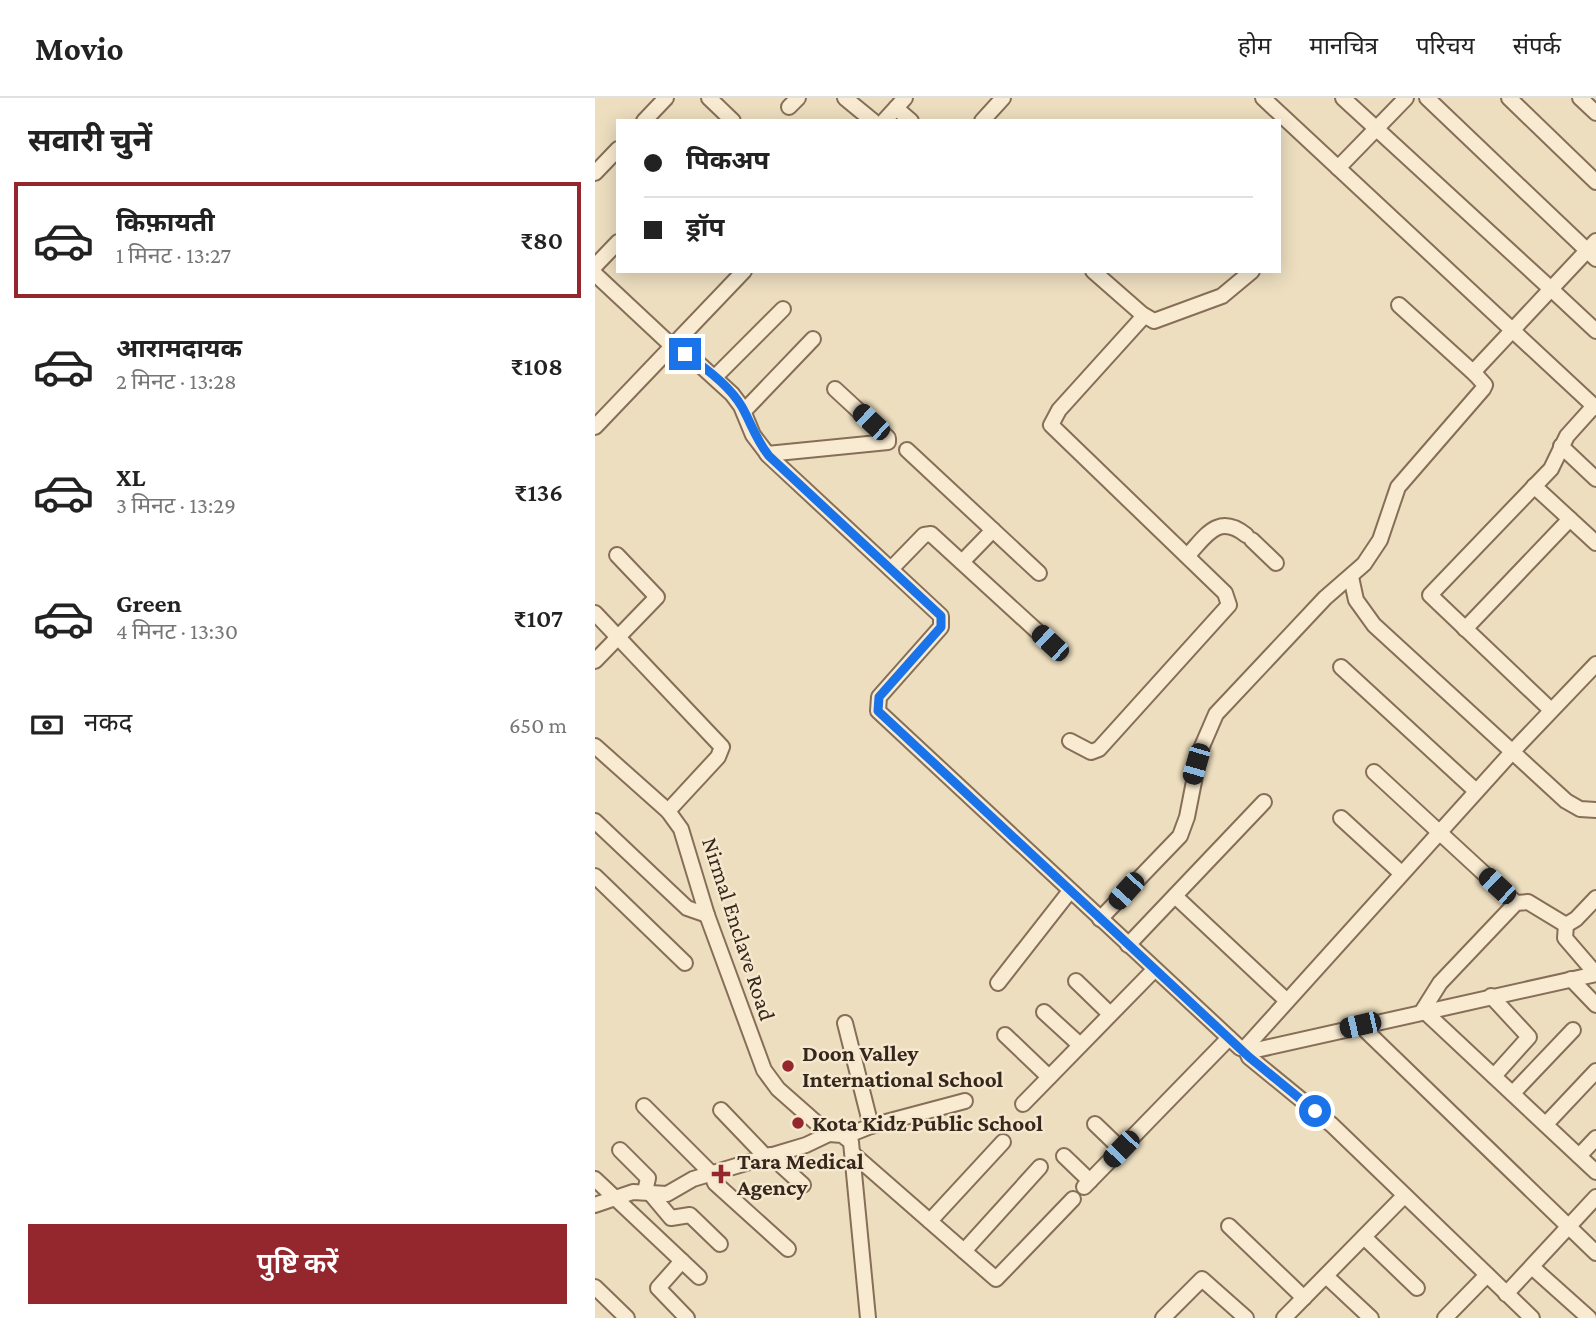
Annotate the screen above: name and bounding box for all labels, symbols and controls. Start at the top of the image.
text: Movio [35,30,124,67]
text: होम [1238,32,1271,59]
text: मानचित्र [1309,32,1378,59]
text: परिचय [1416,32,1475,59]
text: संपर्क [1513,32,1561,59]
text: सवारी चुनें [28,122,152,158]
text: पिकअप [686,146,769,175]
text: किफ़ायती [116,208,215,237]
icon: car [32,209,95,272]
text: ड्रॉप [686,213,724,242]
text: ₹80 [520,226,563,255]
text: 1 मिनट · 13:27 [116,242,231,268]
text: आरामदायक [116,334,242,363]
icon: car [32,335,95,398]
route end [669,338,701,370]
text: ₹108 [510,352,563,381]
text: 2 मिनट · 13:28 [116,368,237,394]
car [849,400,894,444]
icon: car [32,461,95,524]
text: XL [116,463,145,492]
text: ₹136 [514,478,563,507]
text: 3 मिनट · 13:29 [116,492,236,518]
icon: car [32,587,95,650]
text: Green [116,589,182,618]
text: ₹107 [513,604,563,633]
text: 4 मिनट · 13:30 [116,618,238,644]
car [1028,621,1073,665]
icon: cash [28,706,66,744]
text: नकद [84,708,132,737]
text: 650 m [509,712,567,738]
car [1181,741,1212,787]
street label: Nirmal Enclave Road [697,834,781,1024]
car [1475,864,1520,908]
car [1105,868,1148,914]
car [1338,1010,1383,1040]
place label: Doon Valley International School [802,1040,1004,1092]
marker: Doon Valley International School [780,1058,796,1074]
route start [1299,1095,1331,1127]
place label: Kota Kidz Public School [812,1110,1043,1136]
marker: Kota Kidz Public School [790,1115,806,1131]
car [1099,1127,1144,1171]
place label: Tara Medical Agency [736,1148,864,1200]
marker: Tara Medical Agency [711,1164,731,1184]
button: पुष्टि करें [28,1224,567,1304]

